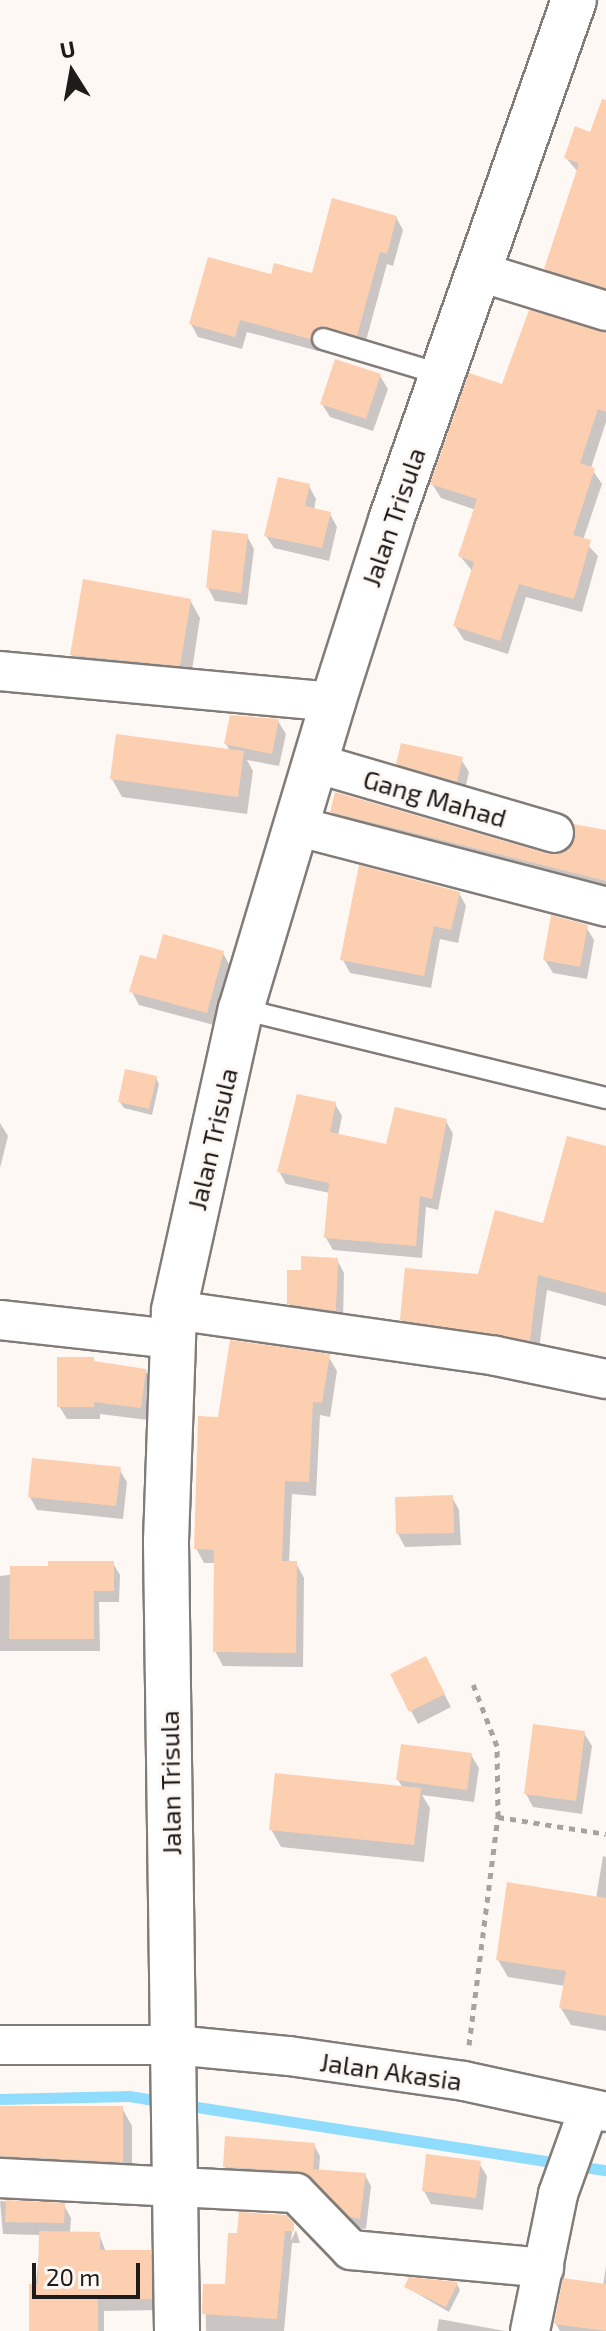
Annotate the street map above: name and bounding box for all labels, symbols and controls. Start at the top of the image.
north arrow [32,32,112,112]
text: U [58,34,77,63]
street label: Jalan Trisula [355,443,431,591]
street label: Gang Mahad [360,763,510,833]
street label: Jalan Trisula [180,1065,244,1213]
street label: Jalan Trisula [153,1710,187,1856]
street label: Jalan Akasia [318,2046,464,2096]
scale bar [36,2247,144,2297]
text: 20 m [46,2262,100,2291]

